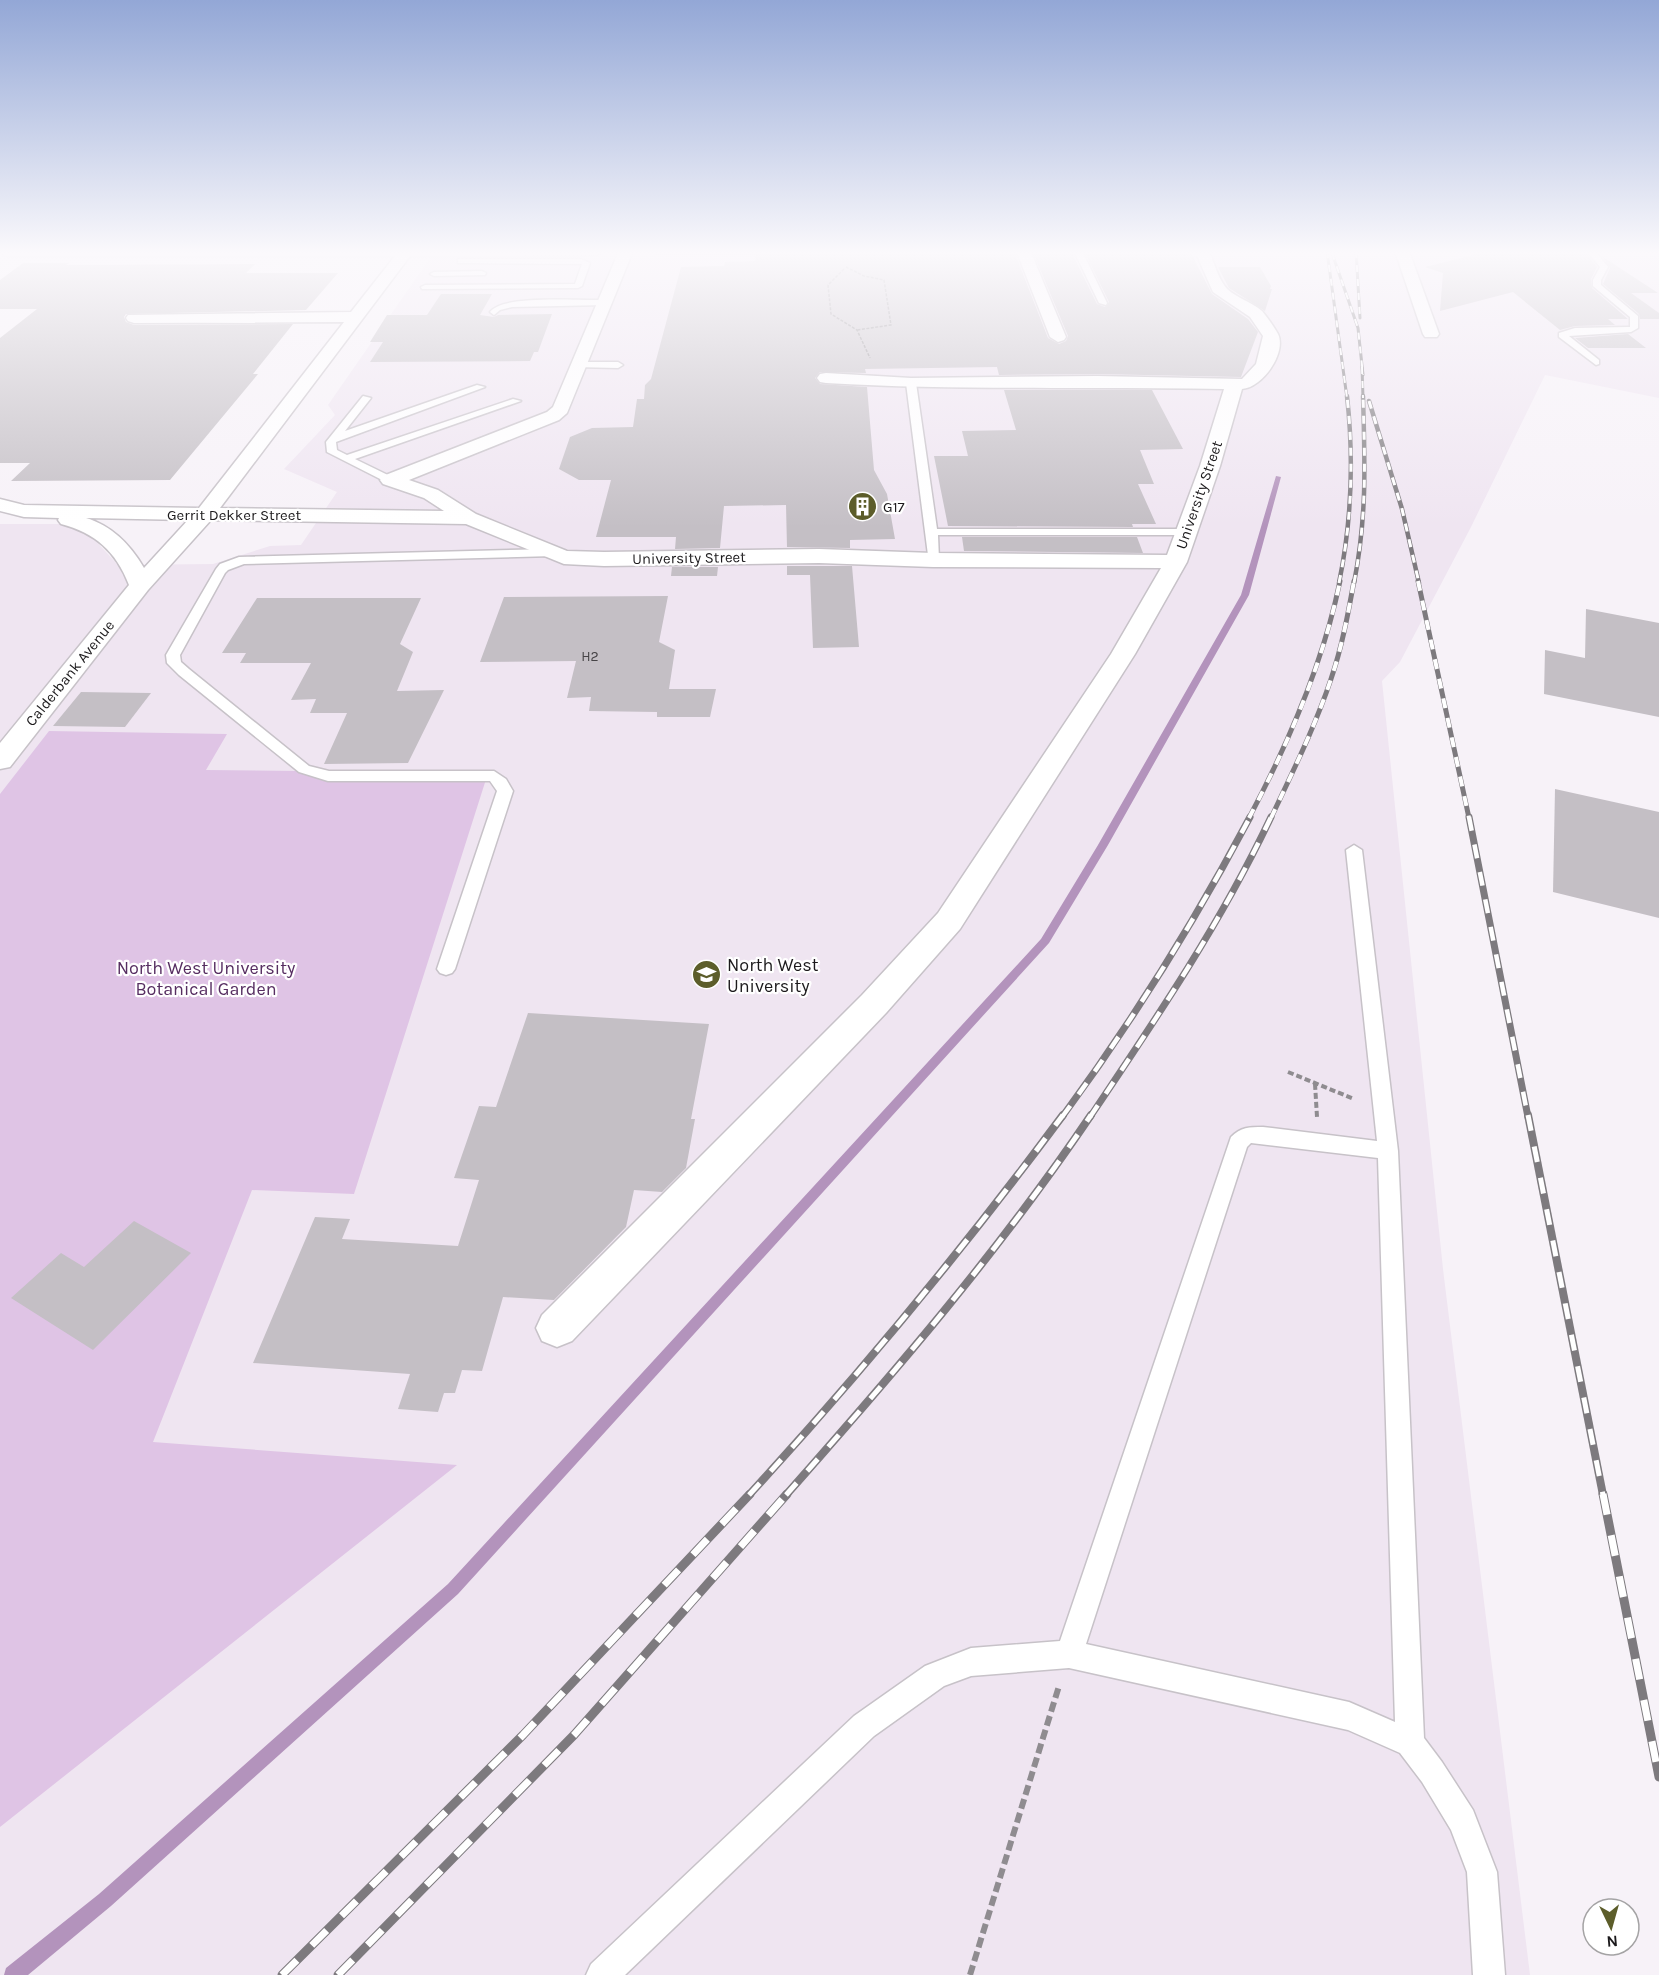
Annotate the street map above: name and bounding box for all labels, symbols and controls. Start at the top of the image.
street label: University Street [1172,438,1226,552]
building icon: G17 [846,491,878,523]
place label: G17 [883,498,905,516]
street label: Gerrit Dekker Street [167,506,301,524]
street label: University Street [632,548,746,568]
street label: Calderbank Avenue [22,616,118,730]
house number: H2 [581,648,599,665]
place label: North West University [727,954,819,997]
park label: North West University Botanical Garden [117,957,296,1000]
school or university icon: North West University [690,959,722,991]
north arrow [1581,1897,1641,1957]
text: N [1606,1931,1619,1951]

